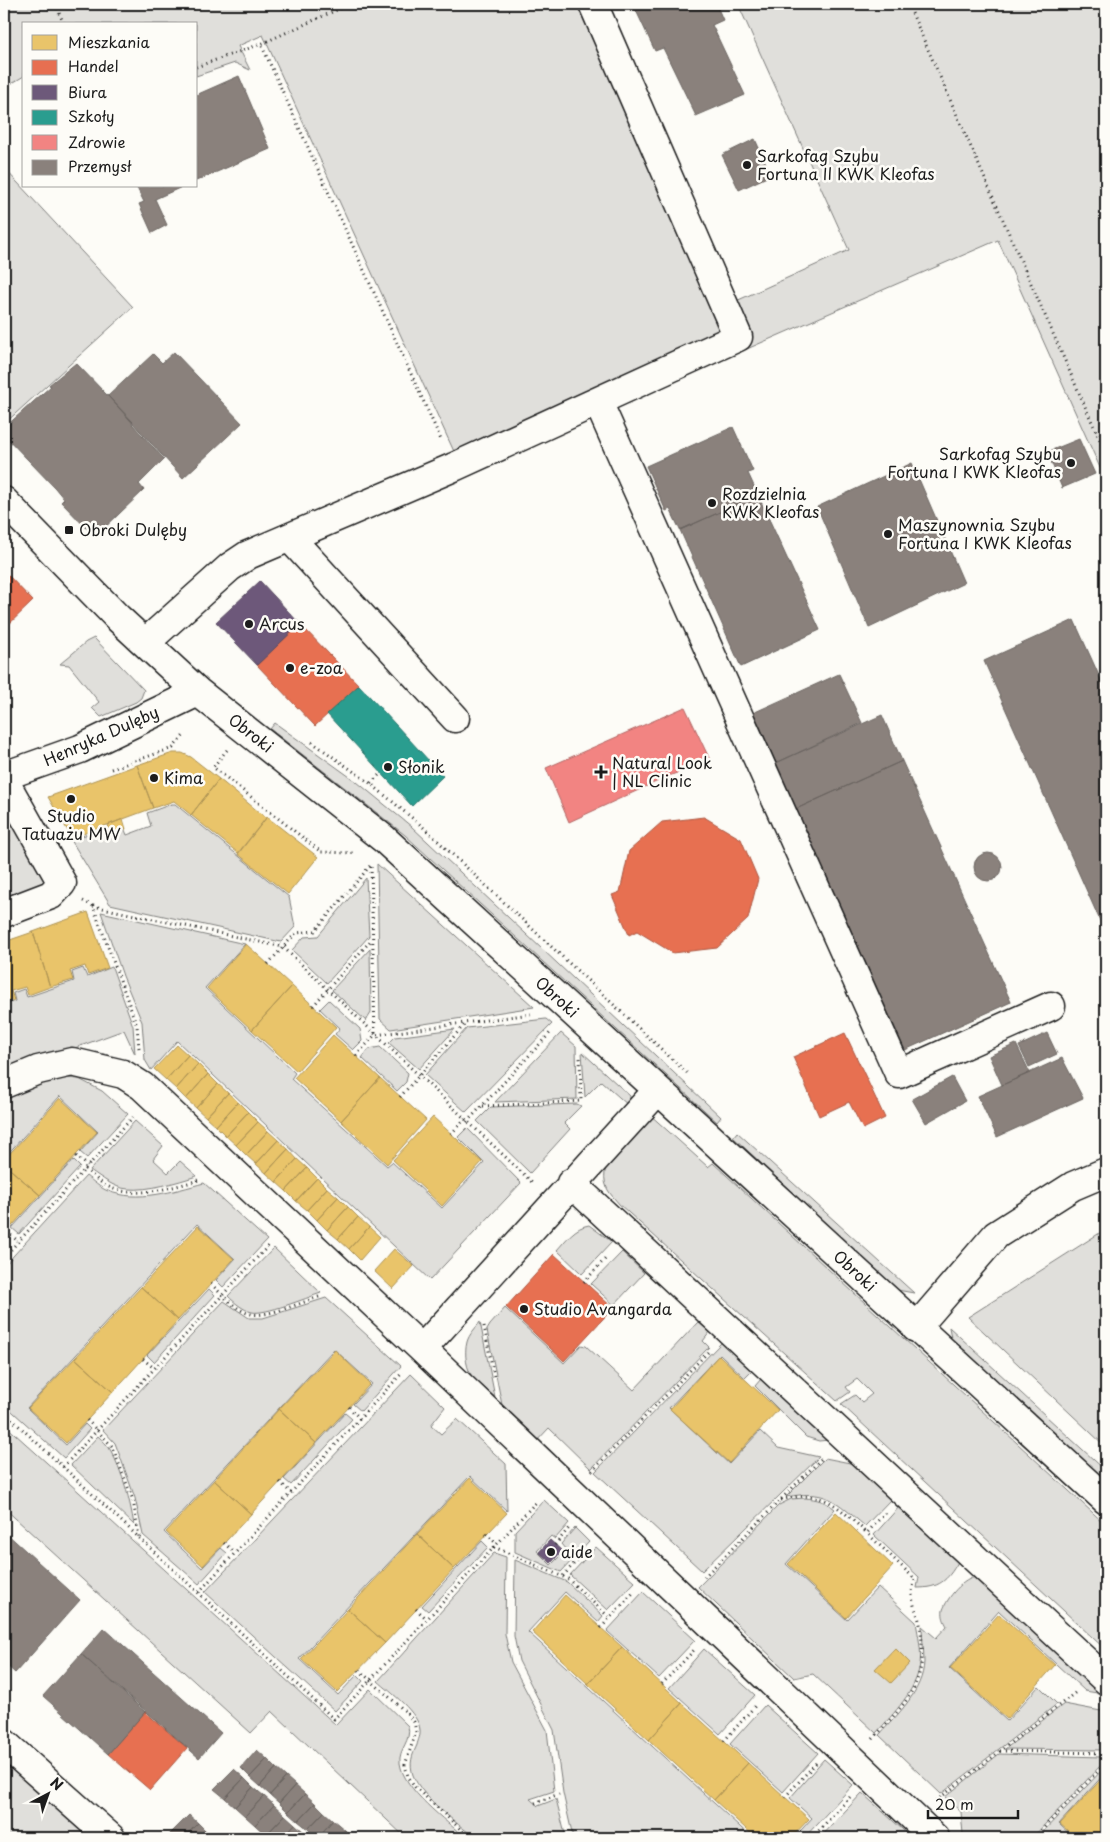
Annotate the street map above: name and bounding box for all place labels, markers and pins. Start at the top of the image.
place label: Sarkofag Szybu Fortuna II KWK Kleofas [757,143,935,185]
marker: Sarkofag Szybu Fortuna II KWK Kleofas [741,159,753,171]
place label: Sarkofag Szybu Fortuna I KWK Kleofas [887,441,1061,483]
marker: Sarkofag Szybu Fortuna I KWK Kleofas [1065,457,1077,469]
place label: Rozdzielnia KWK Kleofas [722,481,819,523]
marker: Rozdzielnia KWK Kleofas [706,497,718,509]
place label: Maszynownia Szybu Fortuna I KWK Kleofas [898,512,1072,554]
place label: Obroki Dulęby [79,517,187,541]
marker: Obroki Dulęby [63,524,75,536]
marker: Maszynownia Szybu Fortuna I KWK Kleofas [882,528,894,540]
place label: Arcus [259,611,304,635]
marker: Arcus [243,618,255,630]
place label: e-zoa [300,655,343,679]
marker: e-zoa [284,662,296,674]
place label: Natural Look | NL Clinic [612,750,712,792]
place label: Słonik [398,754,445,778]
marker: Słonik [382,761,394,773]
place label: Kima [164,765,203,789]
marker: Natural Look | NL Clinic [594,765,608,779]
marker: Kima [148,772,160,784]
marker: Studio Tatuażu MW [65,793,77,805]
place label: Studio Tatuażu MW [21,803,121,845]
place label: Studio Avangarda [534,1296,672,1320]
marker: Studio Avangarda [518,1303,530,1315]
place label: aide [561,1539,593,1563]
marker: aide [545,1546,557,1558]

